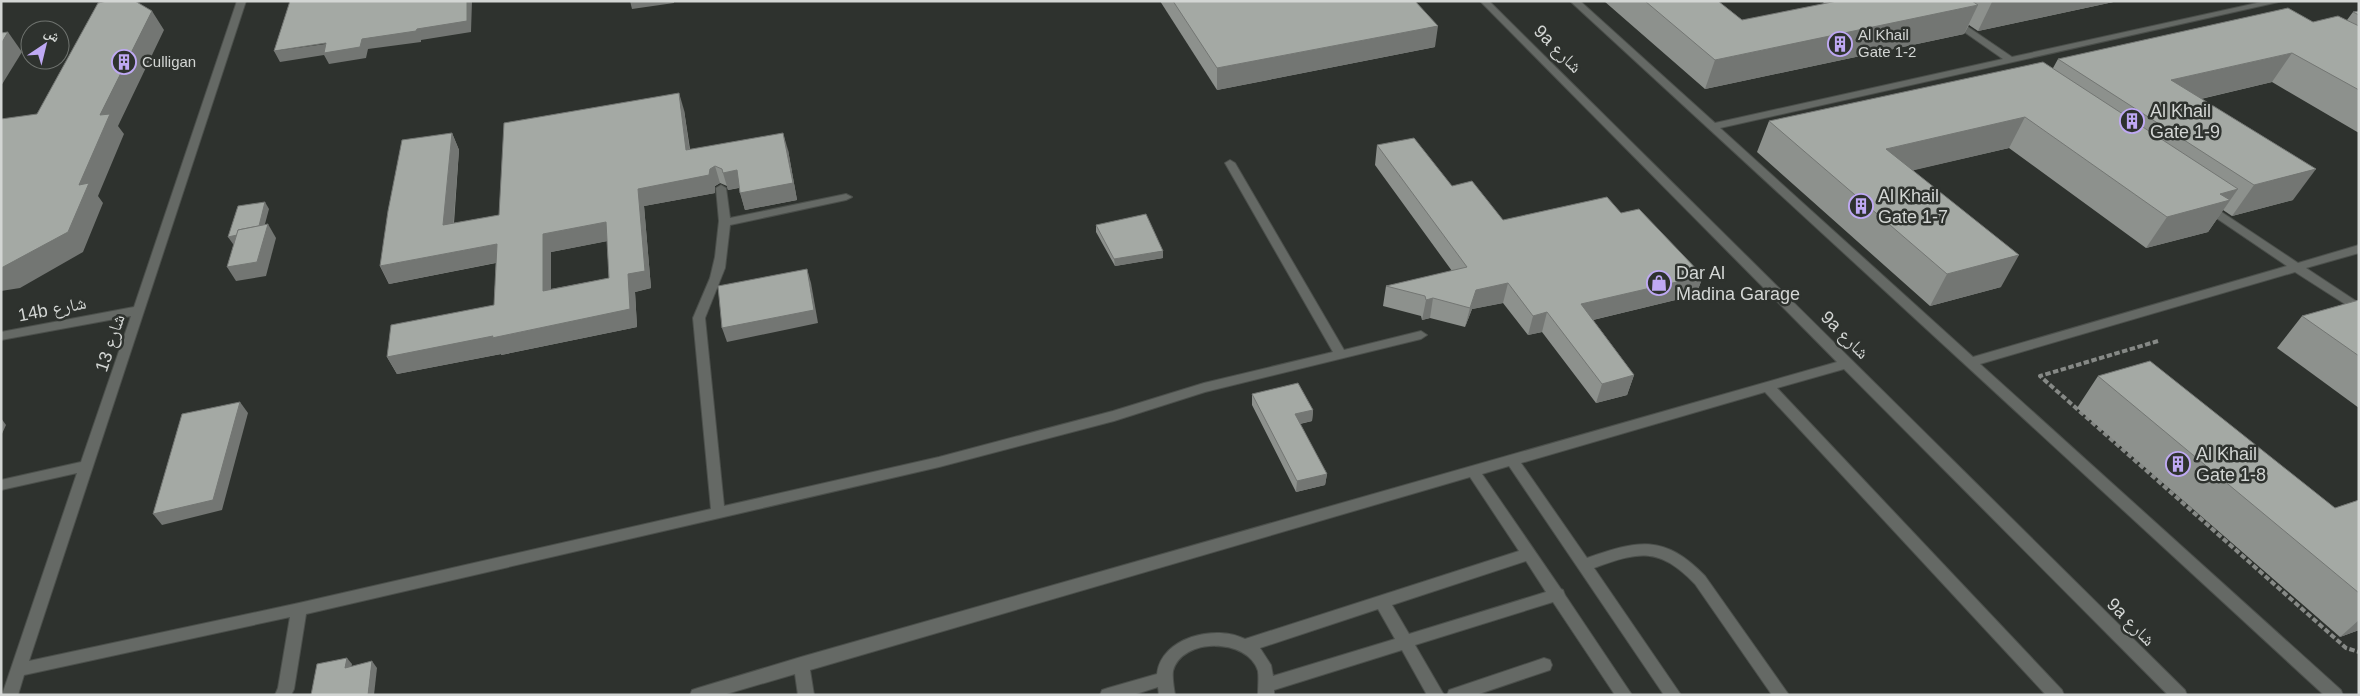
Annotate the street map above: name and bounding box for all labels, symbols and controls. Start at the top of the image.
north arrow [20,20,70,70]
street label: 9a شارع [1529,21,1586,78]
text: ش [41,24,63,46]
place label: Al Khail Gate 1-2 [1858,26,1916,60]
building icon: Al Khail Gate 1-2 [1827,31,1853,57]
building icon: Culligan [111,49,137,75]
place label: Culligan [142,53,196,70]
place label: Al Khail Gate 1-9 [2150,101,2220,142]
building icon: Al Khail Gate 1-9 [2119,108,2145,134]
place label: Al Khail Gate 1-7 [1878,186,1948,227]
building icon: Al Khail Gate 1-7 [1848,193,1874,219]
place label: Dar Al Madina Garage [1676,263,1800,304]
shop icon: Dar Al Madina Garage [1646,270,1672,296]
street label: 14b شارع [16,293,88,326]
street label: 9a شارع [1816,307,1873,364]
street label: شارع 13 [91,312,130,375]
place label: Al Khail Gate 1-8 [2196,444,2266,485]
building icon: Al Khail Gate 1-8 [2165,451,2191,477]
street label: 9a شارع [2102,594,2159,651]

